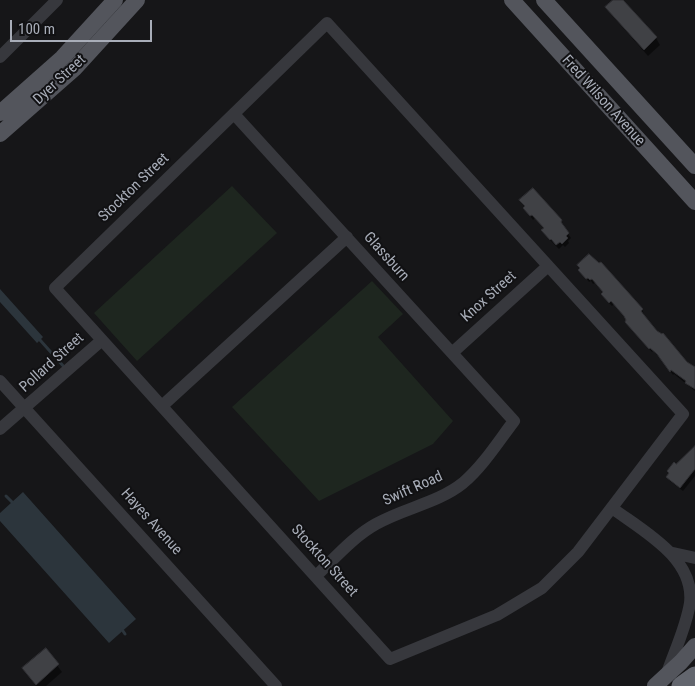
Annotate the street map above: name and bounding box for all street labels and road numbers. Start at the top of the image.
street label: Dyer Street [30,51,90,109]
street label: Fred Wilson Avenue [558,52,648,150]
street label: Stockton Street [95,150,173,226]
street label: Glassburn [359,229,413,285]
street label: Knox Street [458,268,520,326]
street label: Pollard Street [16,329,88,397]
street label: Swift Road [380,468,446,510]
street label: Hayes Avenue [117,485,185,559]
street label: Stockton Street [287,521,361,601]

